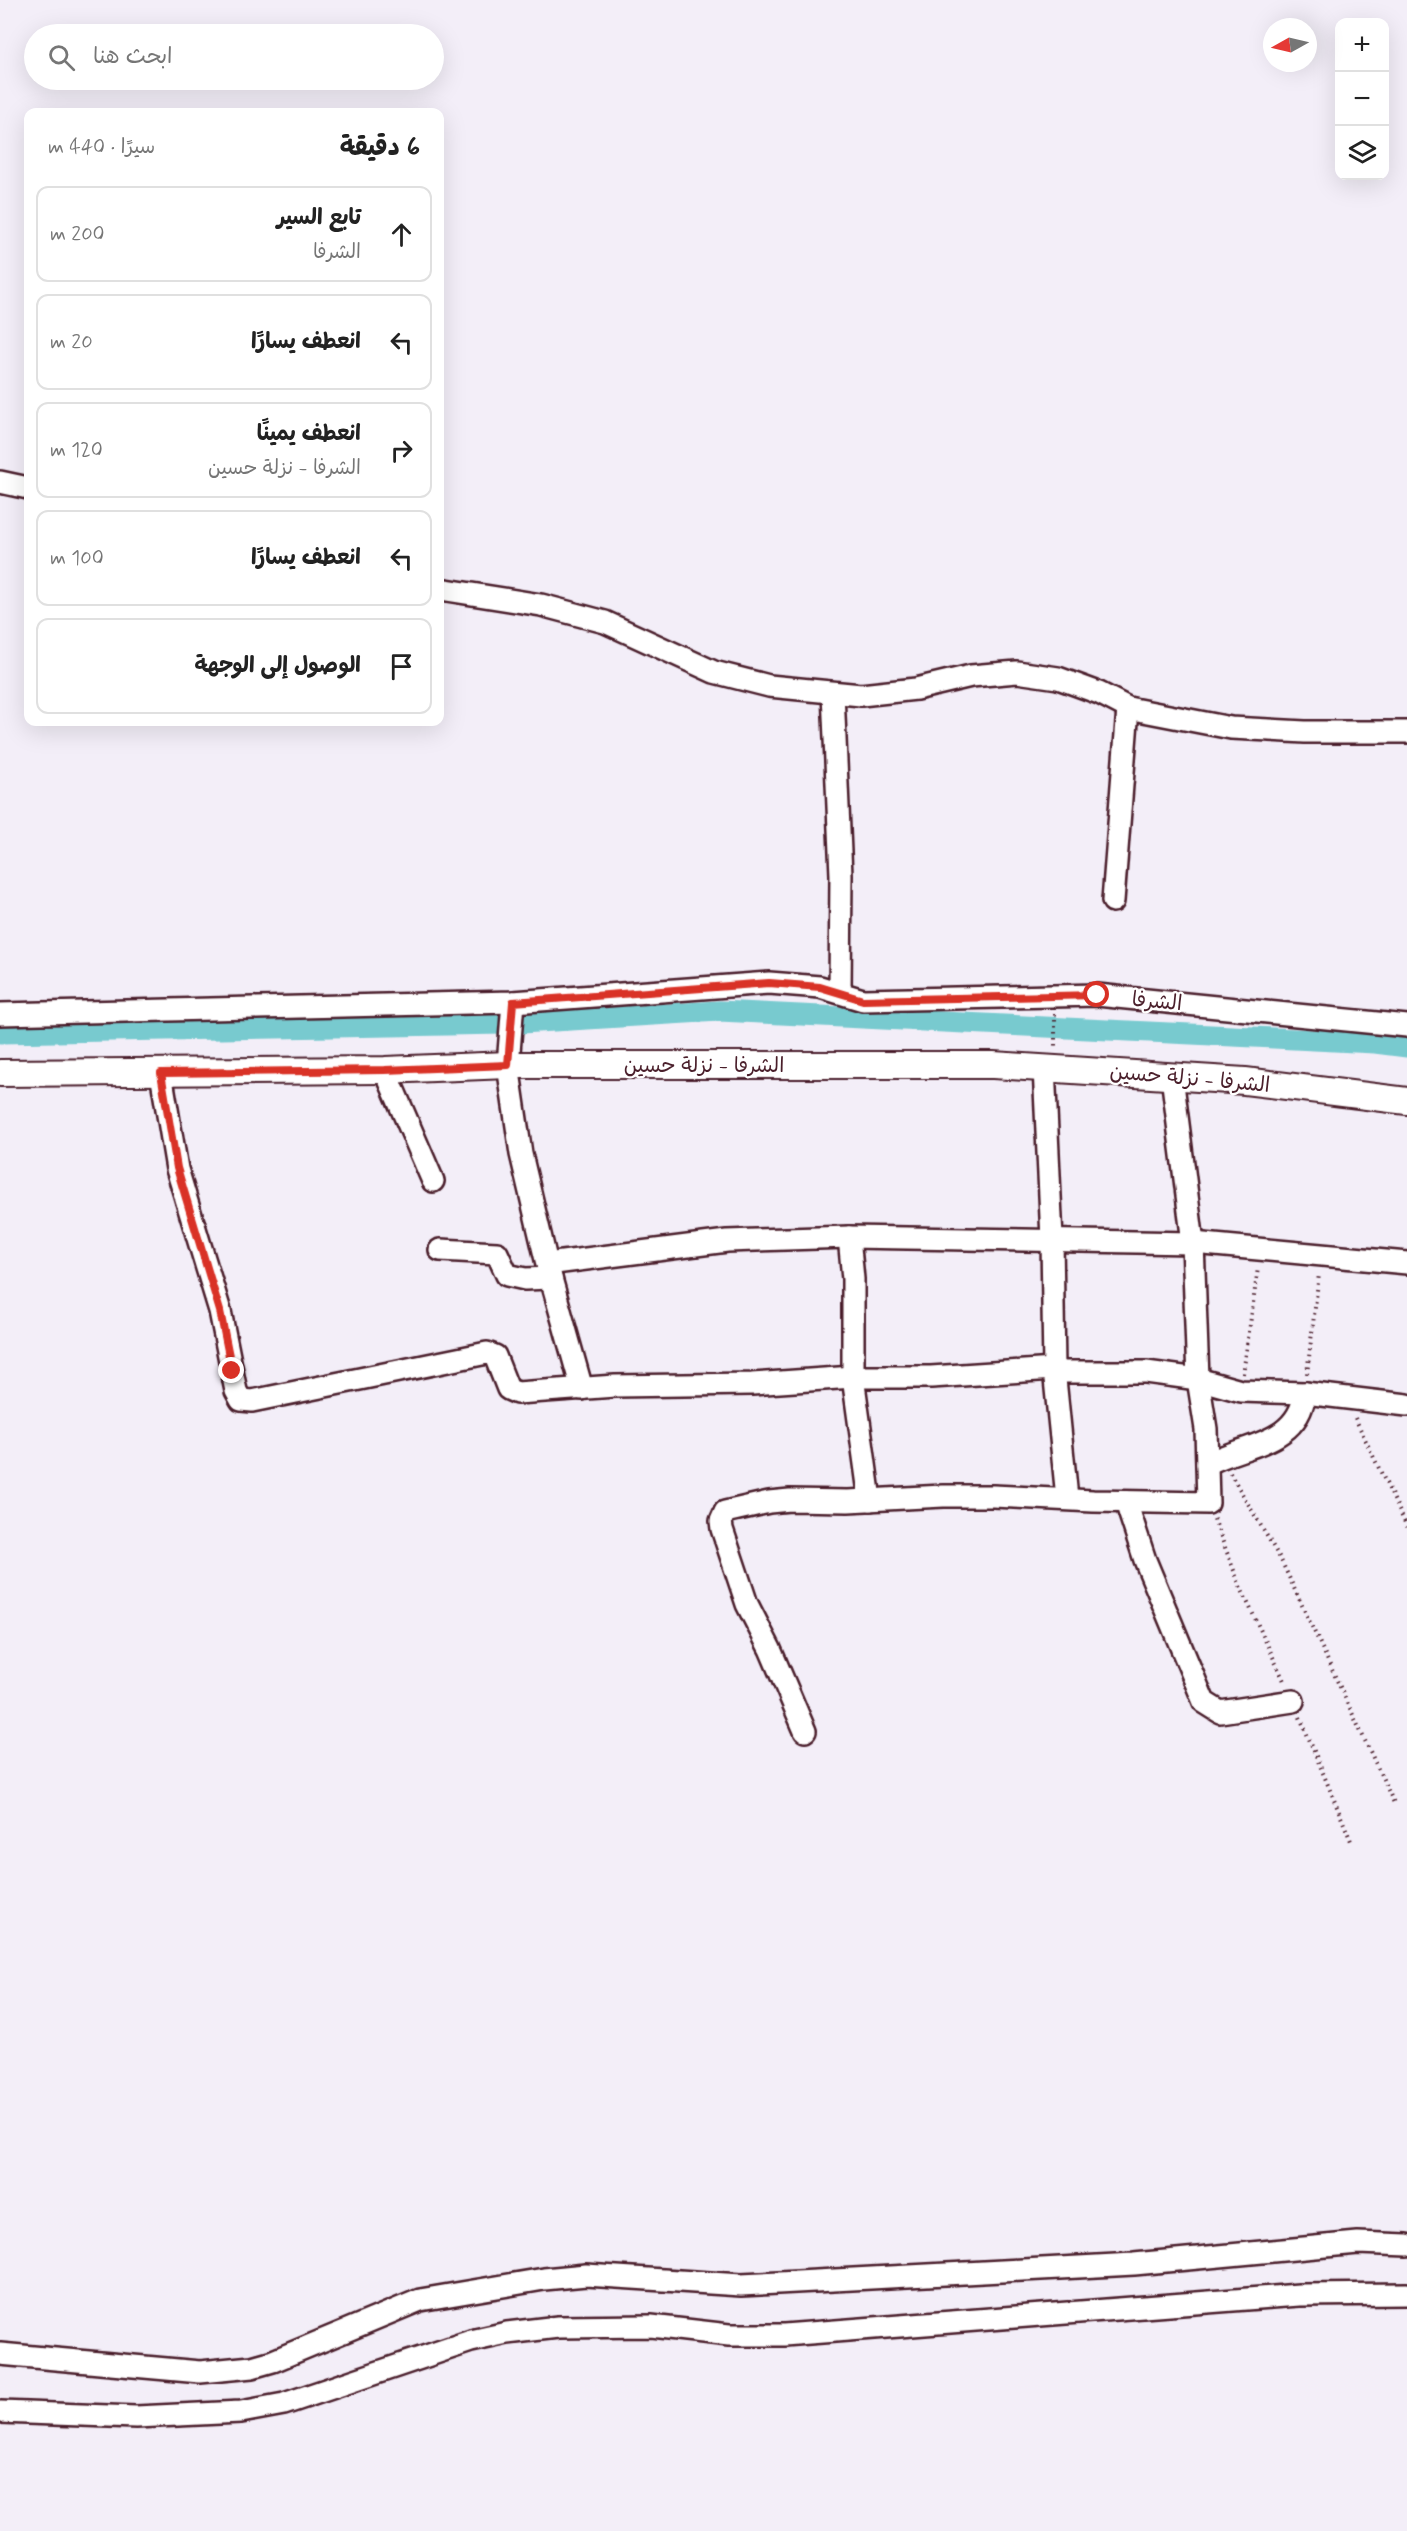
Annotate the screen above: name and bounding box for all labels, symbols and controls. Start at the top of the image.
north arrow [1263,18,1317,72]
map controls [1335,18,1389,180]
button: + [1335,18,1389,72]
search box [24,24,444,90]
icon: search [45,41,78,74]
text: ابحث هنا [93,43,173,71]
button: − [1335,72,1389,126]
button: layers [1335,126,1389,180]
text: 6 دقيقة [340,131,420,165]
text: سيرًا · 440 m [48,134,155,161]
text: تابع السير [277,204,361,232]
icon: ahead [385,218,418,251]
text: 200 m [50,221,105,248]
text: الشرفا [313,239,361,266]
icon: left [385,326,418,359]
text: انعطف يسارًا [251,328,361,356]
text: 20 m [50,329,93,356]
text: انعطف يمينًا [257,420,361,448]
icon: right [385,434,418,467]
text: 120 m [50,437,103,464]
text: الشرفا - نزلة حسين [208,455,361,482]
icon: left [385,542,418,575]
text: انعطف يسارًا [251,544,361,572]
text: 100 m [50,545,104,572]
icon: arrive [385,650,418,683]
text: الوصول إلى الوجهة [194,652,361,680]
route start [1083,981,1109,1007]
street label: الشرفا [1131,986,1183,1018]
street label: الشرفا - نزلة حسين [624,1052,784,1080]
street label: الشرفا - نزلة حسين [1109,1058,1271,1100]
route end [218,1357,244,1383]

